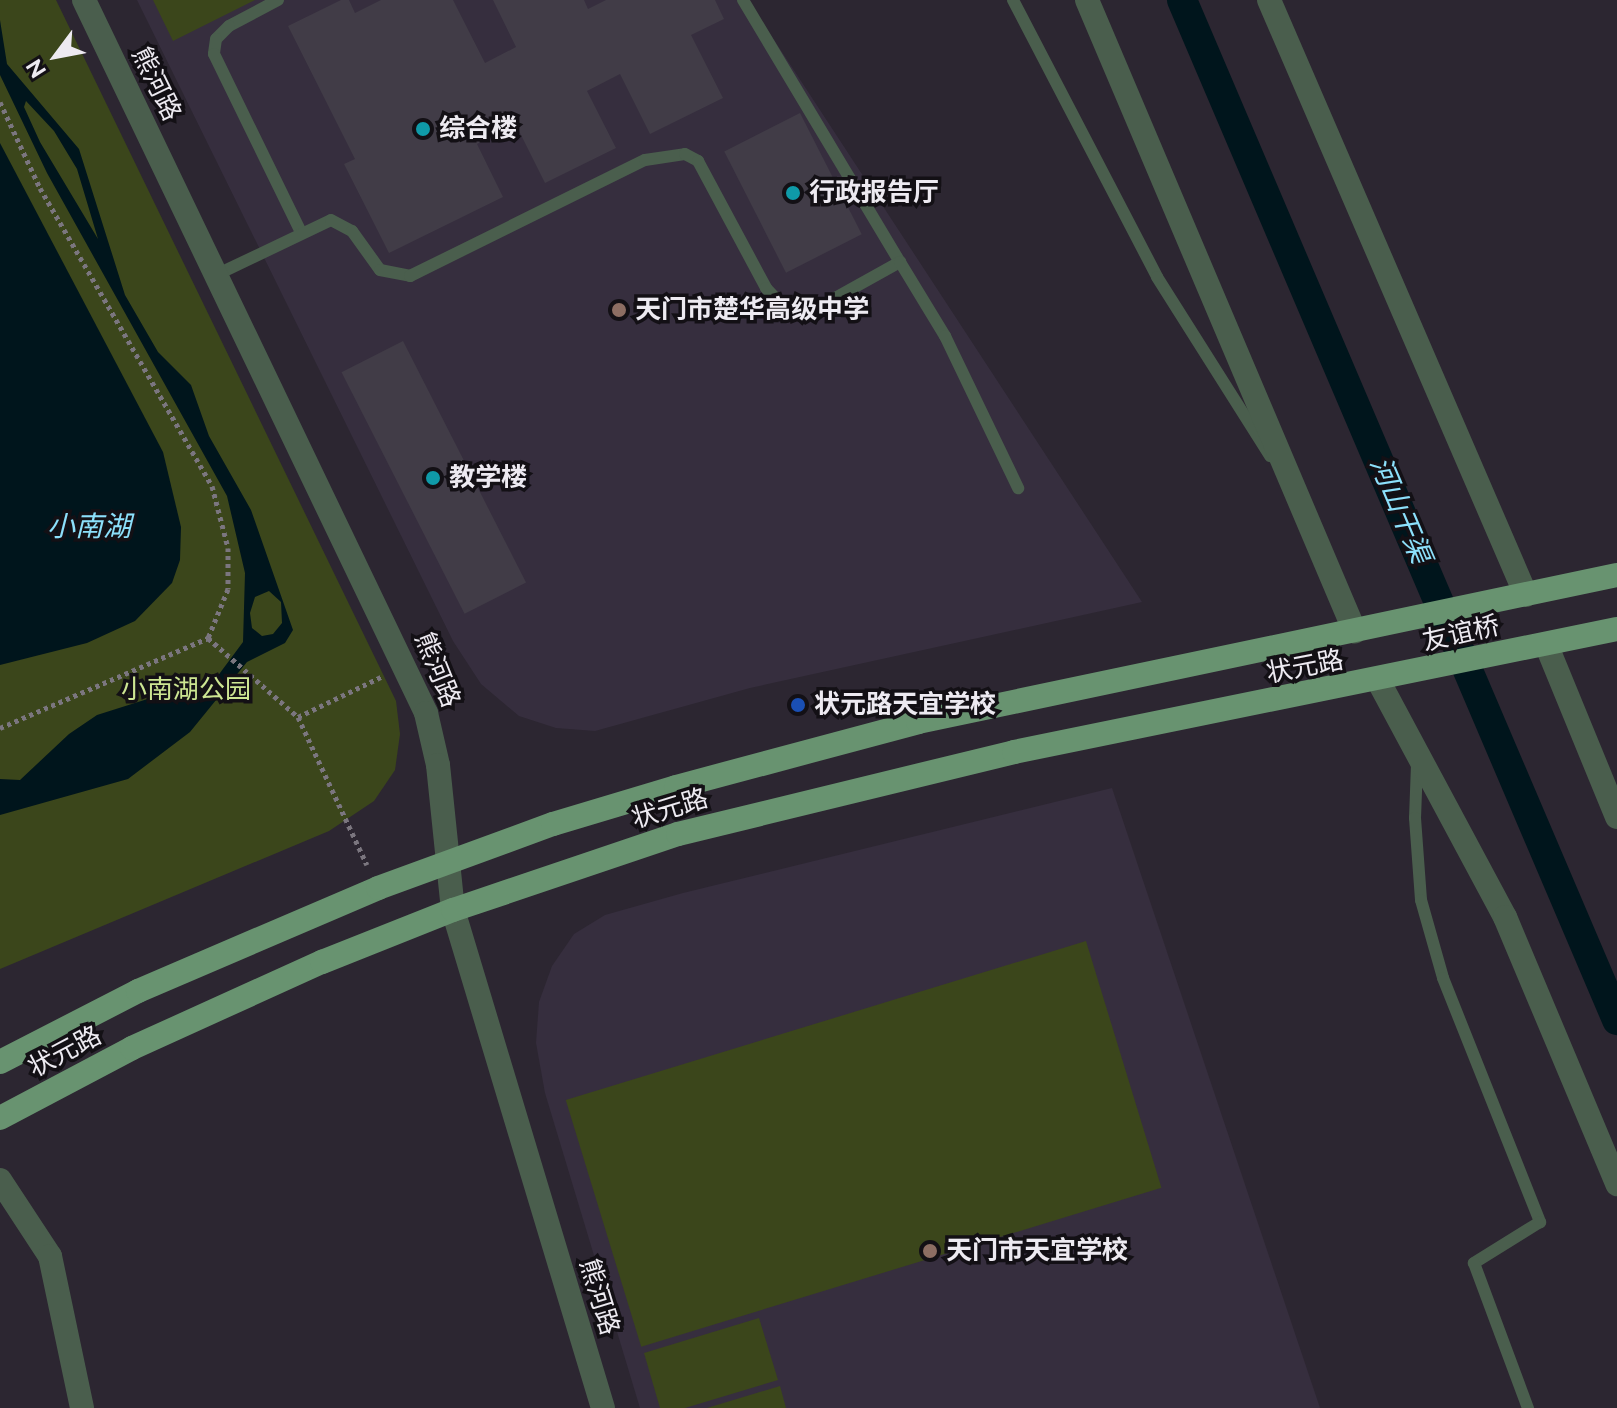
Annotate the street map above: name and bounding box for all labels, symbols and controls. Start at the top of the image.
north arrow [16,16,96,96]
street label: 熊河路 [125,42,187,126]
text: N [20,55,51,83]
place label: 综合楼 [439,113,517,145]
marker: 综合楼 [414,120,432,138]
place label: 行政报告厅 [809,177,939,209]
marker: 行政报告厅 [784,184,802,202]
place label: 天门市楚华高级中学 [635,294,869,326]
marker: 天门市楚华高级中学 [610,301,628,319]
water label: 河山干渠 [1363,452,1437,568]
place label: 教学楼 [449,462,527,494]
marker: 教学楼 [424,469,442,487]
water label: 小南湖 [47,510,131,544]
street label: 友谊桥 [1419,610,1503,658]
street label: 熊河路 [408,628,466,712]
street label: 状元路 [1264,644,1346,690]
park label: 小南湖公园 [121,674,251,706]
place label: 状元路天宜学校 [814,689,996,721]
marker: 状元路天宜学校 [789,696,807,714]
street label: 状元路 [628,783,712,835]
street label: 状元路 [23,1020,107,1084]
place label: 天门市天宜学校 [946,1235,1128,1267]
marker: 天门市天宜学校 [921,1242,939,1260]
street label: 熊河路 [573,1255,625,1339]

